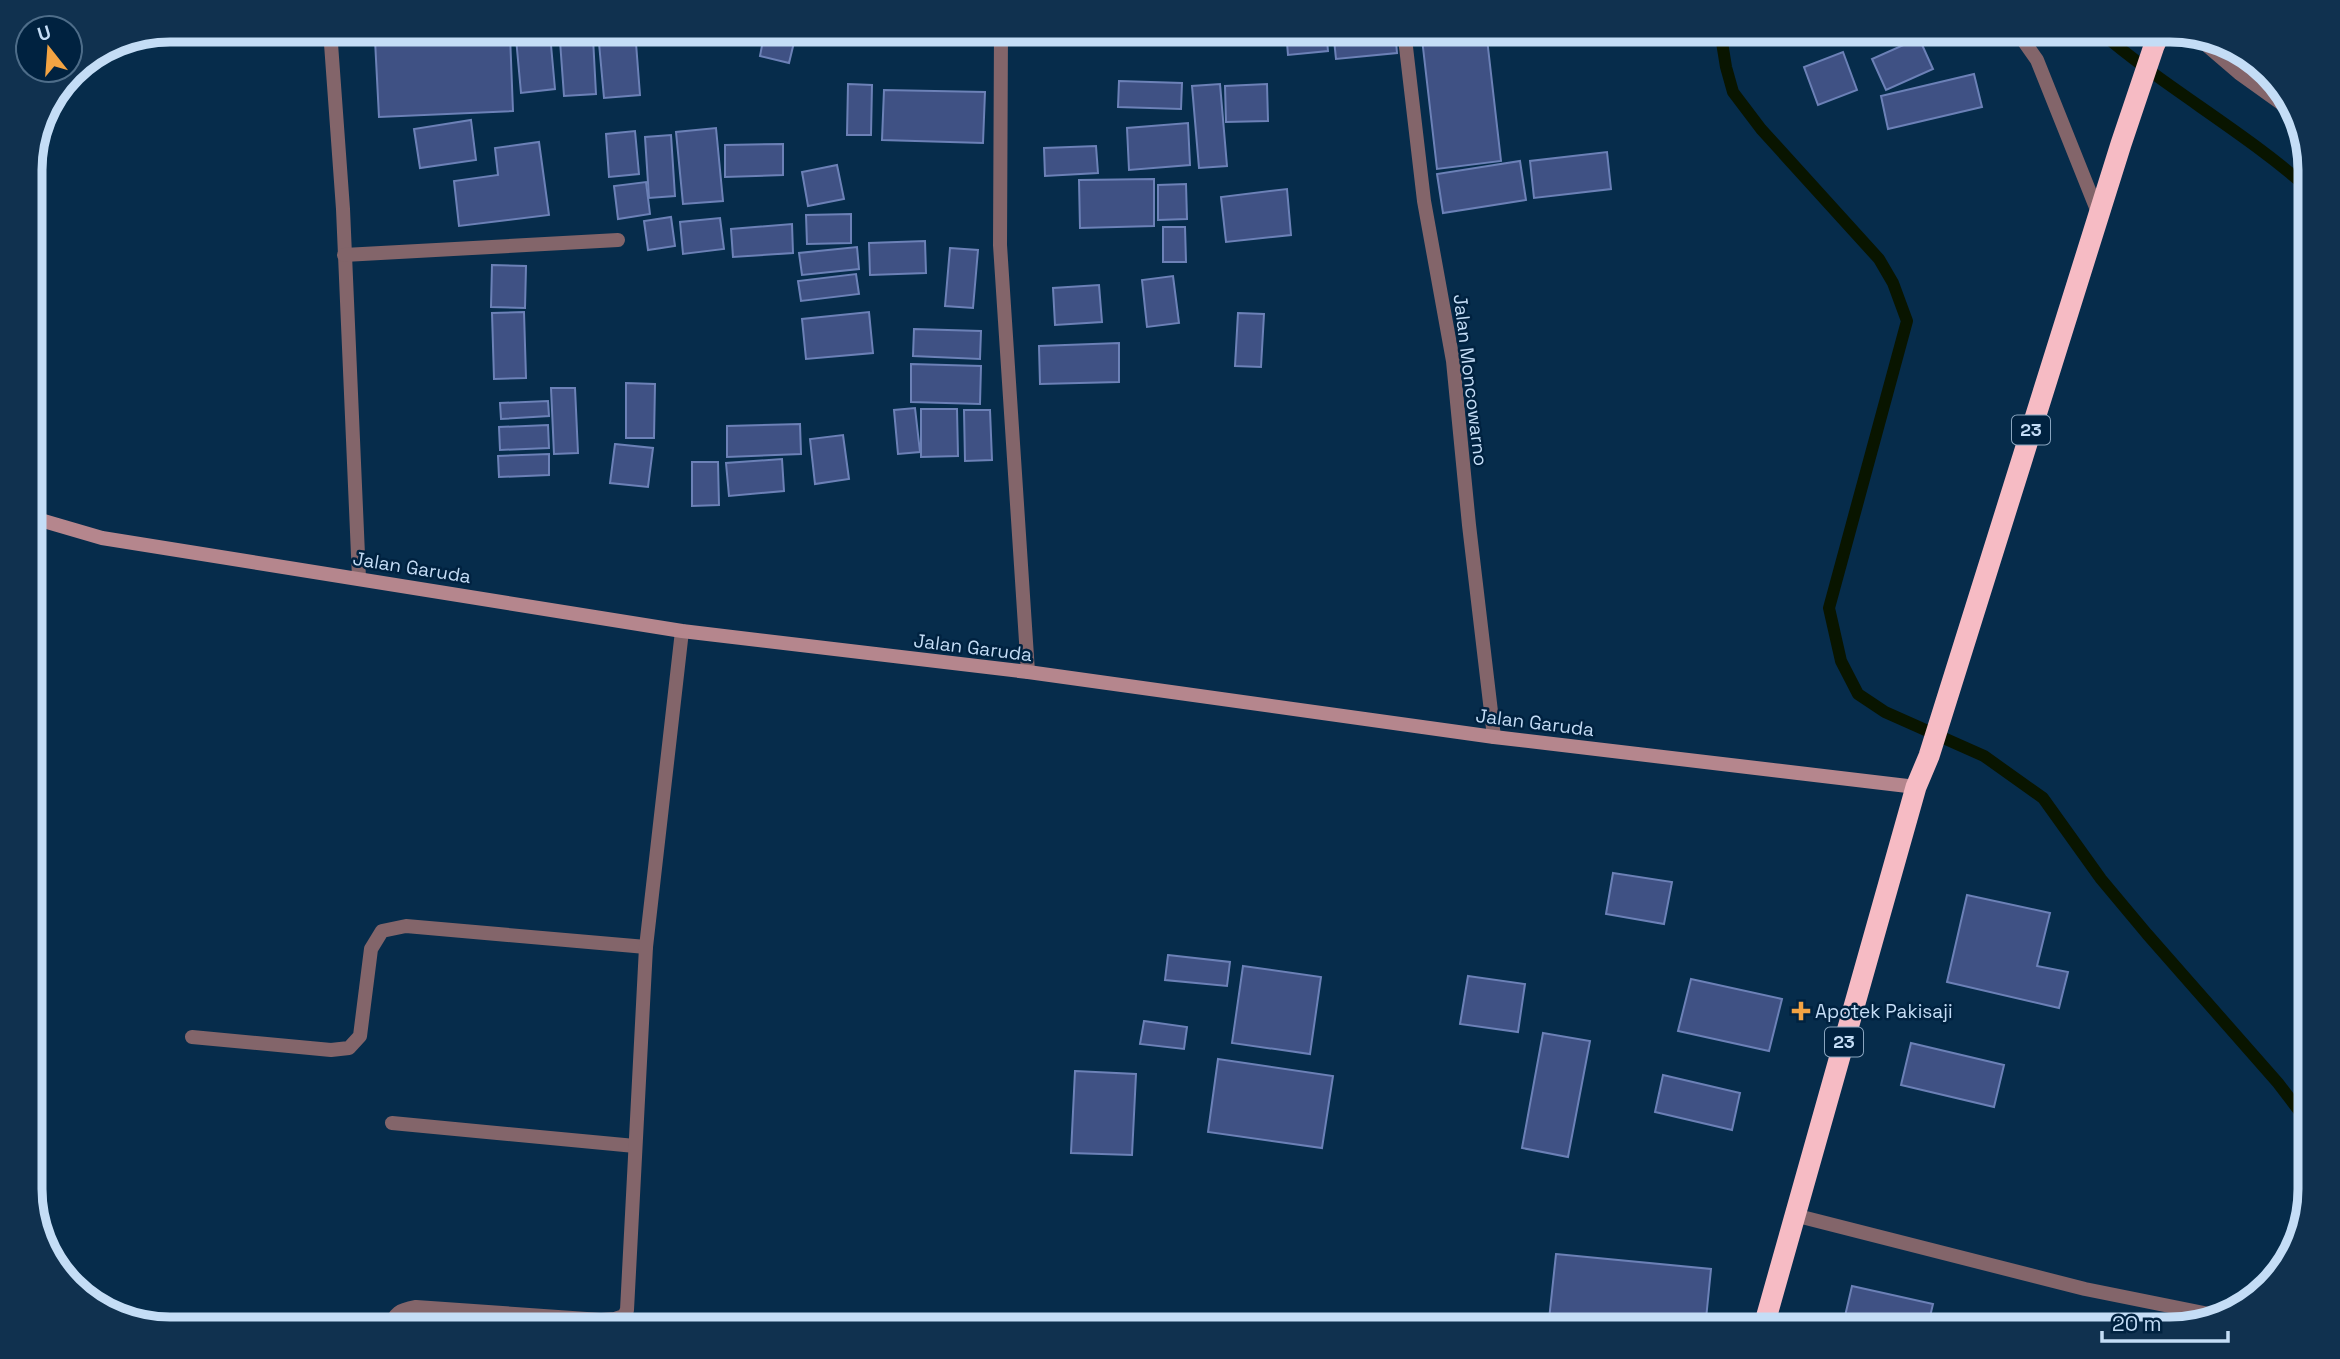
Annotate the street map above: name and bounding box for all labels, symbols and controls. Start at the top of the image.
north arrow [14,14,84,84]
text: U [34,19,54,47]
street label: Jalan Moncowarno [1448,293,1493,468]
road number: 23 [2012,416,2050,444]
street label: Jalan Garuda [351,546,473,589]
street label: Jalan Garuda [912,628,1034,667]
street label: Jalan Garuda [1474,703,1596,742]
place label: Apotek Pakisaji [1815,999,1953,1024]
marker: Apotek Pakisaji [1793,1003,1809,1019]
road number: 23 [1825,1028,1863,1056]
scale bar [2102,1300,2228,1344]
text: 20 m [2112,1310,2162,1337]

